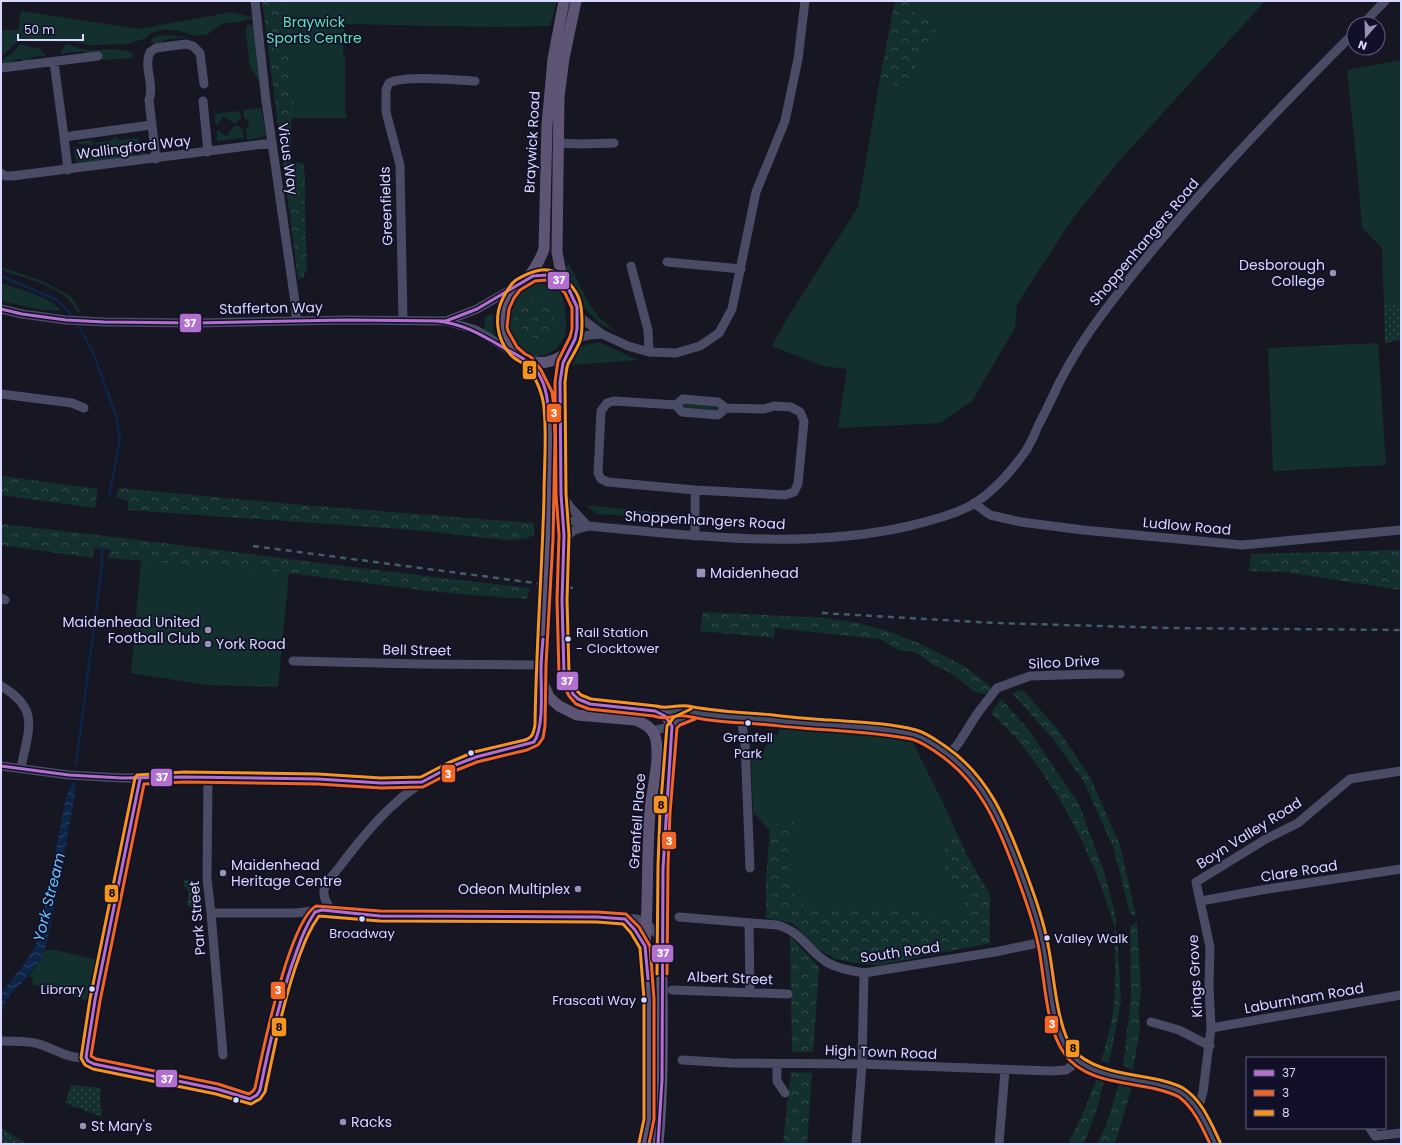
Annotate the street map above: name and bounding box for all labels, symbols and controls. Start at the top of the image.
park label: Braywick Sports Centre [266,12,362,48]
scale bar [18,16,83,42]
north arrow [1346,16,1386,56]
text: 50 m [24,21,55,38]
text: N [1356,36,1369,54]
street label: Braywick Road [519,91,545,193]
street label: Vicus Way [273,122,303,196]
street label: Wallingford Way [76,130,192,164]
street label: Greenfields [375,166,397,246]
street label: Shoppenhangers Road [1085,174,1203,310]
place label: Desborough College [1239,255,1325,291]
marker: Desborough College [1328,268,1338,278]
line badge: 37 [547,271,570,290]
text: 37 [553,272,565,288]
street label: Stafferton Way [219,297,323,319]
line badge: 37 [179,313,202,333]
text: 37 [184,315,196,331]
line badge: 8 [522,360,537,380]
text: 8 [526,362,534,378]
line badge: 3 [546,403,562,423]
text: 3 [551,405,558,421]
street label: Shoppenhangers Road [624,506,786,534]
street label: Ludlow Road [1142,512,1232,540]
place label: Maidenhead [710,563,799,583]
marker: Maidenhead [695,567,707,579]
place label: Maidenhead United Football Club [63,612,200,648]
place label: Rail Station - Clocktower [576,623,660,658]
marker: Maidenhead United Football Club [203,625,213,635]
place label: York Road [216,634,286,654]
marker: Rail Station - Clocktower [563,634,573,644]
marker: York Road [203,639,213,649]
street label: Bell Street [382,639,452,661]
street label: Silco Drive [1028,650,1100,674]
line badge: 37 [556,671,579,691]
text: 37 [561,673,573,689]
marker: Grenfell Park [743,718,753,728]
place label: Grenfell Park [723,728,773,763]
unlabelled marker [466,748,476,758]
line badge: 3 [441,764,456,783]
text: 3 [445,766,452,782]
line badge: 37 [150,768,173,787]
text: 37 [156,769,168,785]
street label: Grenfell Place [624,772,650,870]
street label: Boyn Valley Road [1193,793,1305,873]
line badge: 8 [653,795,668,814]
text: 8 [657,797,665,813]
line badge: 3 [661,831,677,850]
text: 3 [666,833,673,849]
water label: York Stream [28,850,70,944]
place label: Maidenhead Heritage Centre [231,855,342,891]
street label: Clare Road [1259,855,1339,887]
marker: Maidenhead Heritage Centre [218,868,228,878]
place label: Odeon Multiplex [458,879,570,899]
street label: Park Street [184,880,210,956]
line badge: 8 [104,884,119,903]
marker: Odeon Multiplex [573,884,583,894]
text: 8 [108,885,116,901]
marker: Broadway [357,914,367,924]
place label: Broadway [329,924,395,943]
place label: Valley Walk [1054,929,1128,948]
marker: Valley Walk [1042,933,1052,943]
street label: Kings Grove [1183,934,1207,1018]
street label: South Road [859,937,941,967]
line badge: 37 [651,944,674,963]
text: 37 [657,945,669,961]
street label: Albert Street [687,967,773,989]
street label: Laburnham Road [1243,978,1365,1018]
place label: Library [41,980,85,999]
line badge: 3 [270,981,286,1000]
text: 3 [275,982,282,998]
marker: Library [87,984,97,994]
place label: Frascati Way [552,991,637,1010]
marker: Frascati Way [639,995,649,1005]
line badge: 3 [1044,1015,1059,1034]
text: 3 [1049,1016,1056,1032]
line badge: 8 [271,1017,287,1037]
text: 8 [275,1019,283,1035]
line badge: 8 [1065,1039,1080,1058]
street label: High Town Road [824,1040,938,1064]
text: 8 [1069,1040,1077,1056]
legend [1246,1057,1386,1129]
text: 37 [1282,1064,1296,1081]
line badge: 37 [155,1069,178,1088]
text: 37 [161,1071,173,1087]
text: 3 [1282,1084,1289,1101]
unlabelled marker [231,1095,241,1105]
text: 8 [1282,1104,1290,1121]
place label: Racks [351,1112,392,1132]
place label: St Mary's [91,1116,152,1136]
marker: Racks [338,1117,348,1127]
marker: St Mary's [78,1121,88,1131]

